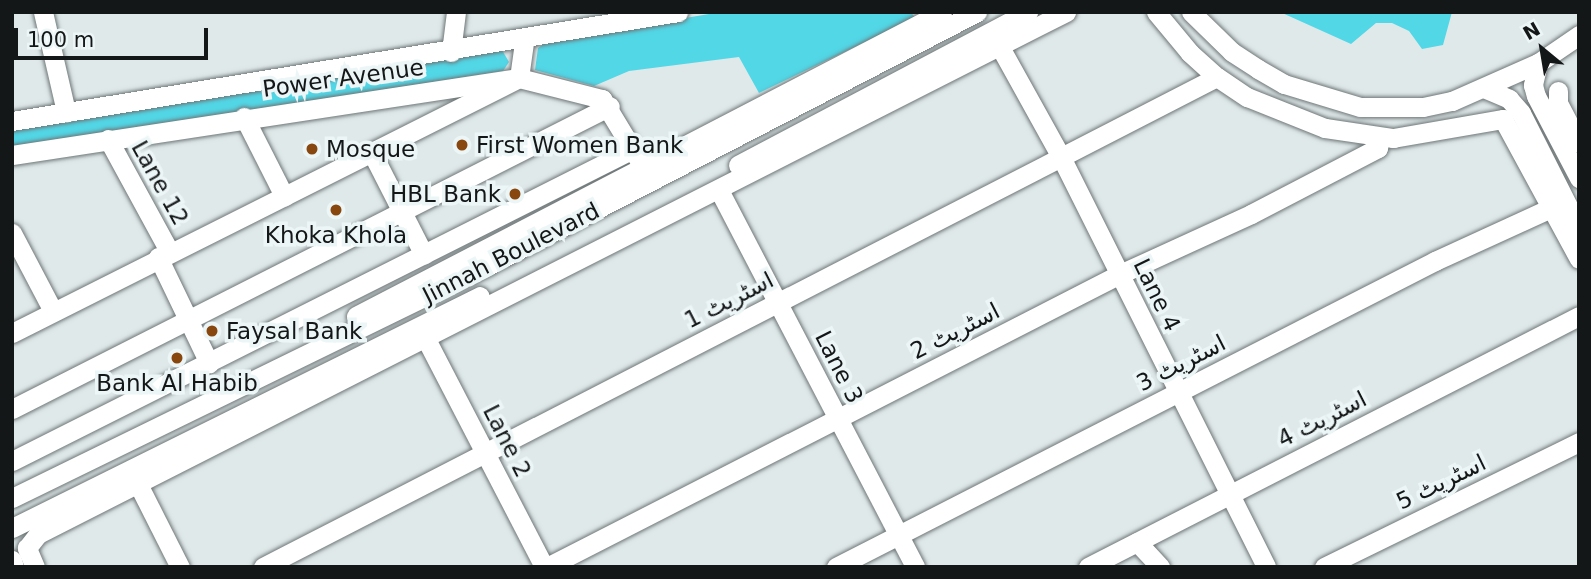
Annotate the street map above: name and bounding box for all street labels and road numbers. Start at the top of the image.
street label: Power Avenue [261,53,425,103]
street label: Lane 12 [126,136,194,230]
street label: Jinnah Boulevard [418,197,604,309]
street label: Lane 4 [1128,254,1186,336]
street label: اسٹریٹ 1 [680,266,778,334]
street label: اسٹریٹ 2 [906,297,1004,365]
street label: Lane 3 [809,326,869,408]
street label: اسٹریٹ 3 [1132,329,1230,397]
street label: اسٹریٹ 4 [1273,385,1371,453]
street label: Lane 2 [477,400,537,482]
street label: اسٹریٹ 5 [1392,449,1490,515]

